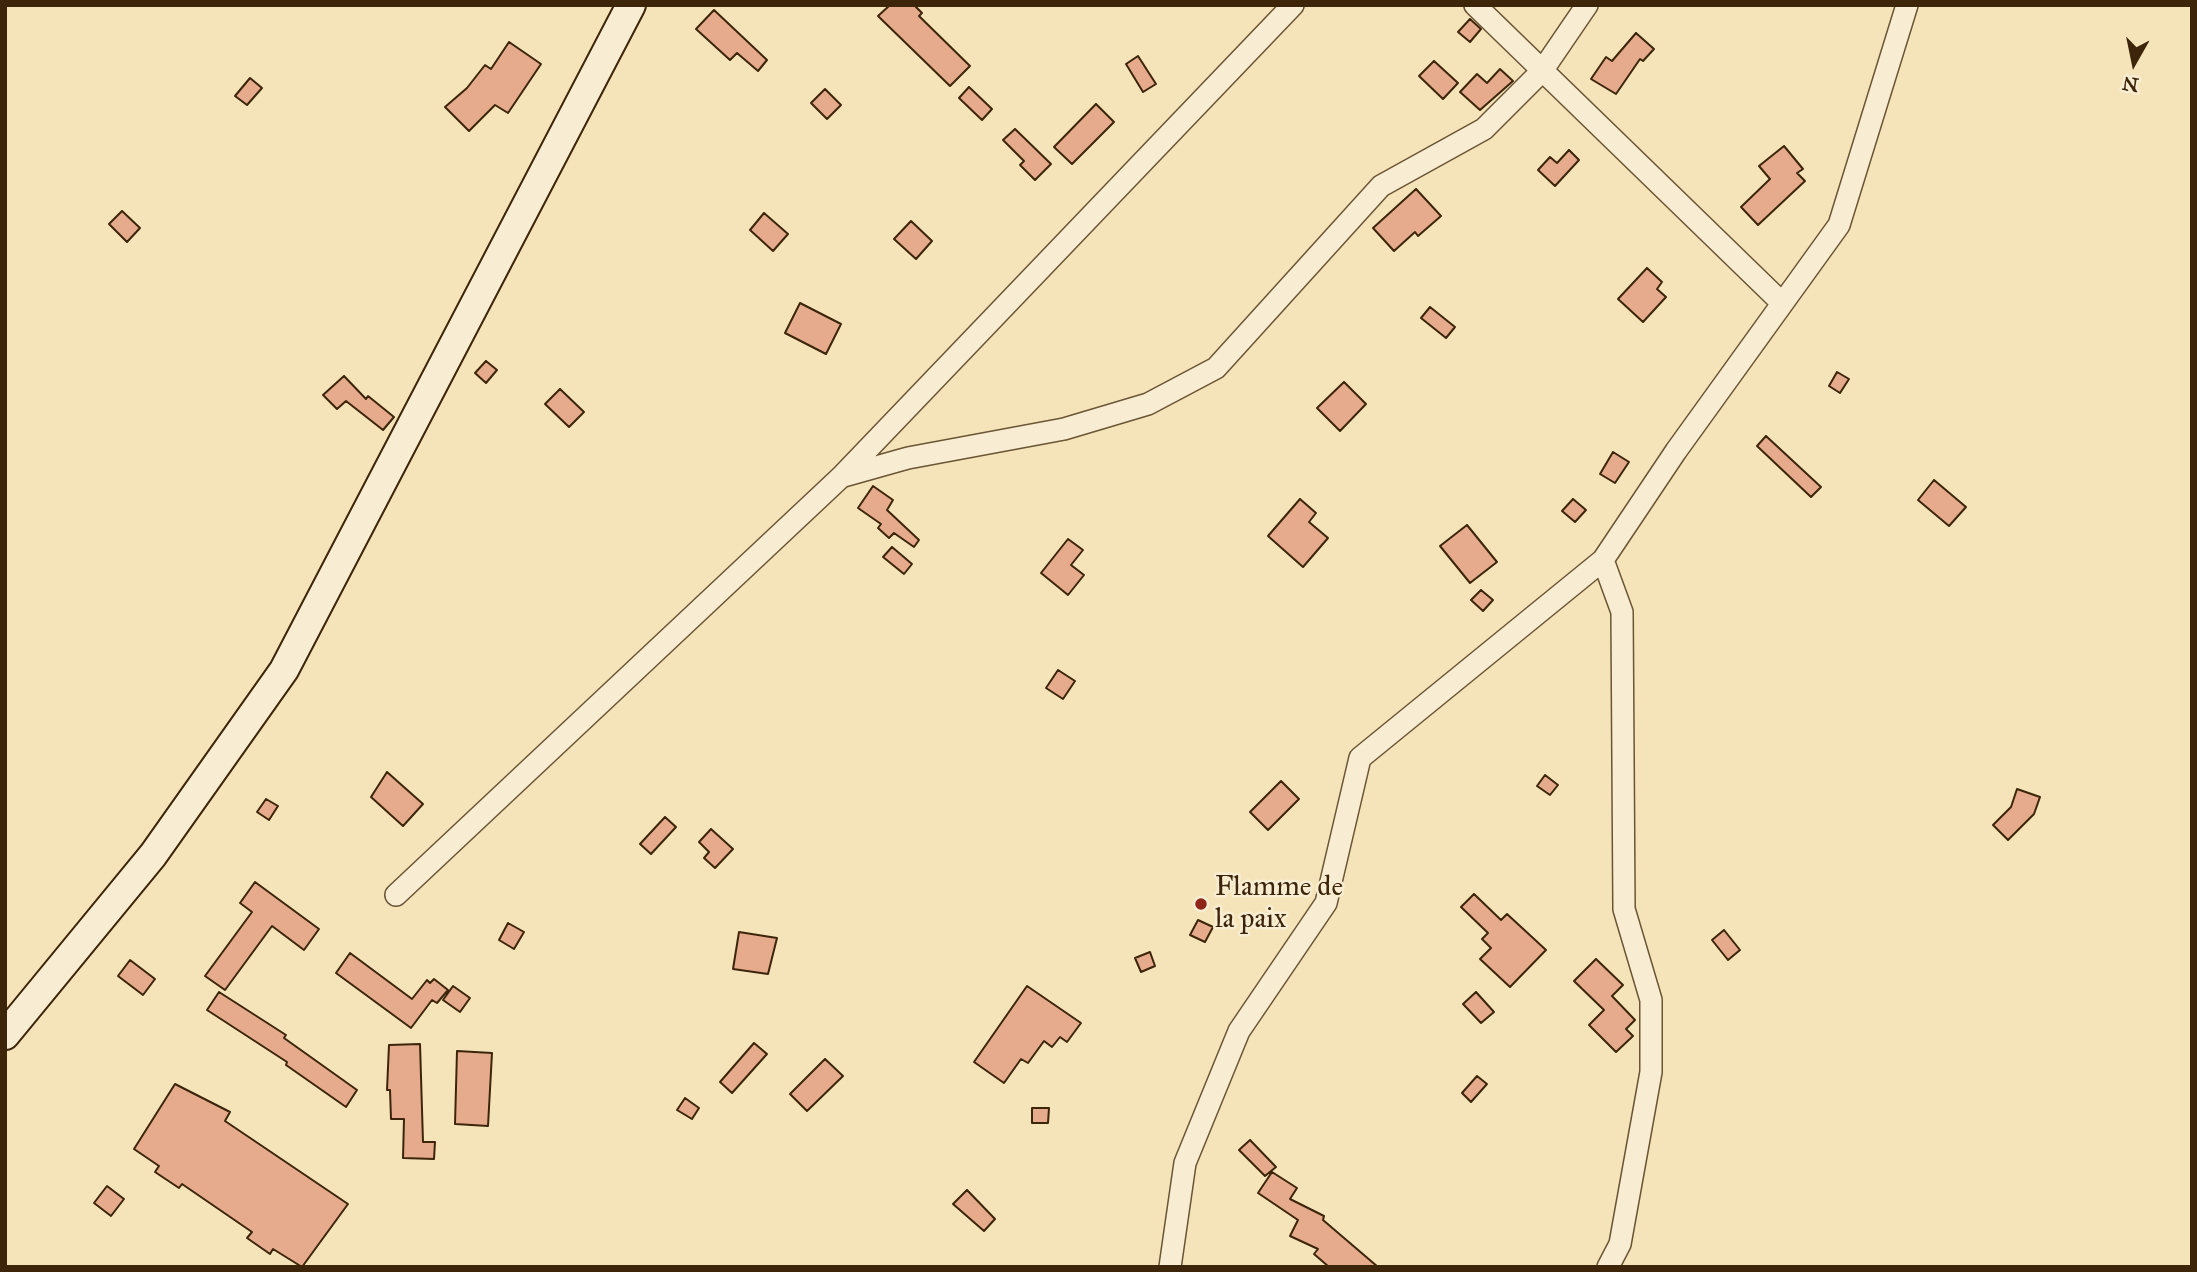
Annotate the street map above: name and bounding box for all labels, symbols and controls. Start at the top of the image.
north arrow [2099,28,2169,98]
text: N [2121,72,2140,97]
place label: Flamme de la paix [1215,871,1343,937]
marker: Flamme de la paix [1193,896,1209,912]

